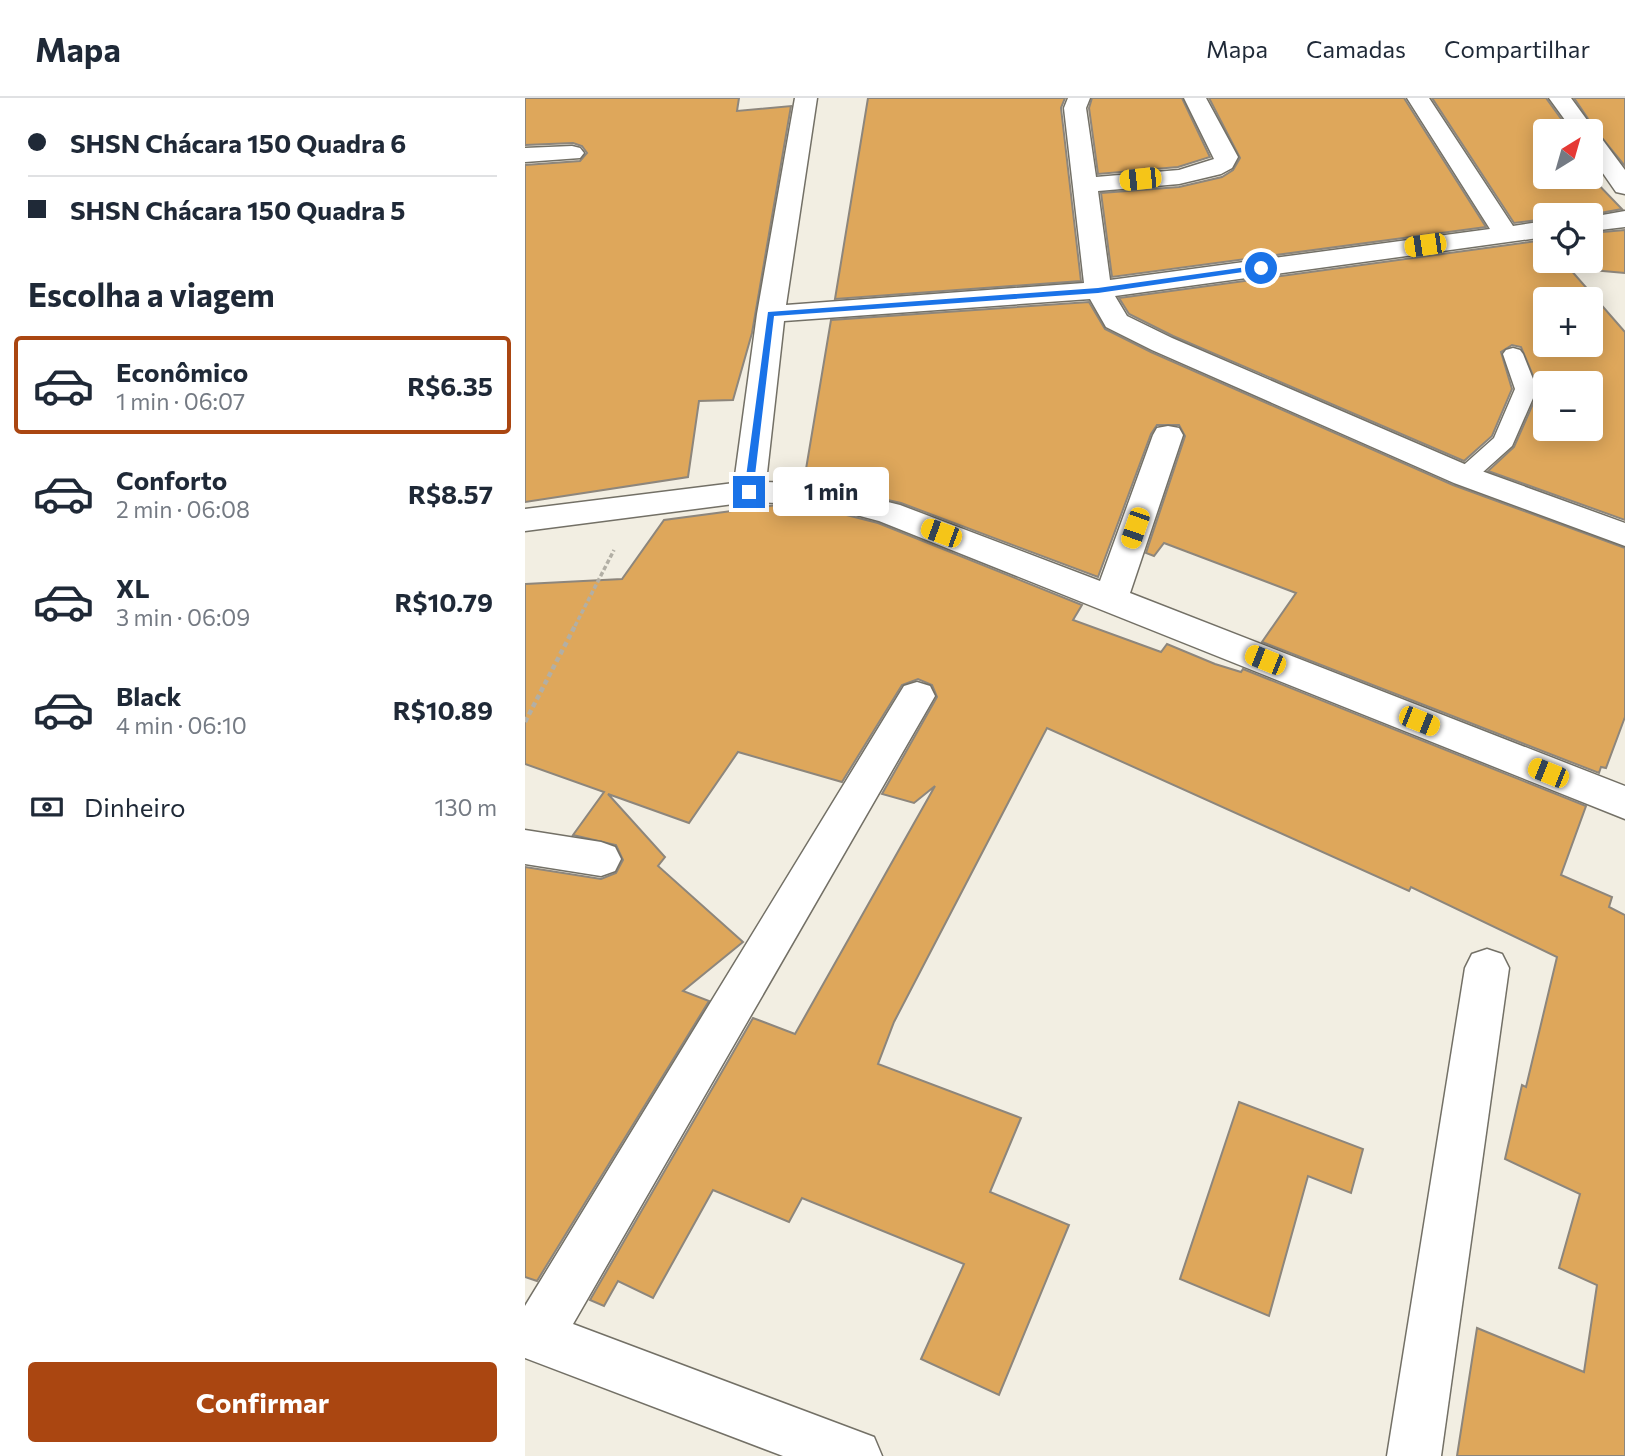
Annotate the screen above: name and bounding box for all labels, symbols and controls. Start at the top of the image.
text: Mapa [35,28,121,69]
text: Mapa [1206,34,1268,63]
text: Camadas [1306,34,1406,63]
text: Compartilhar [1444,34,1590,63]
north arrow [1533,119,1603,189]
map controls [1533,119,1603,441]
text: SHSN Chácara 150 Quadra 6 [70,127,406,158]
car [1119,166,1162,192]
text: SHSN Chácara 150 Quadra 5 [70,194,405,225]
button: locate [1533,203,1603,273]
car [1403,232,1448,258]
route start [1245,252,1277,284]
text: Escolha a viagem [28,274,275,314]
button: + [1533,287,1603,357]
icon: car [32,354,95,417]
text: Econômico [116,356,248,387]
text: R$6.35 [407,370,493,401]
button: − [1533,371,1603,441]
text: 1 min · 06:07 [116,387,245,415]
icon: car [32,462,95,525]
text: Conforto [116,464,227,495]
callout: 1 min [773,468,889,516]
route end [733,476,765,508]
text: 1 min [804,477,858,505]
text: R$8.57 [408,478,493,509]
text: 2 min · 06:08 [116,495,250,523]
car [1119,505,1152,551]
car [918,516,965,550]
icon: car [32,570,95,633]
text: XL [116,572,150,603]
text: R$10.79 [395,586,493,617]
text: 3 min · 06:09 [116,603,250,631]
car [1242,642,1289,678]
icon: car [32,678,95,741]
text: Black [116,680,182,711]
text: R$10.89 [393,694,493,725]
car [1396,703,1443,739]
text: 4 min · 06:10 [116,711,247,739]
car [1525,755,1572,791]
icon: cash [28,788,66,826]
text: Dinheiro [84,791,186,822]
text: 130 m [435,793,497,821]
button: Confirmar [28,1362,497,1442]

